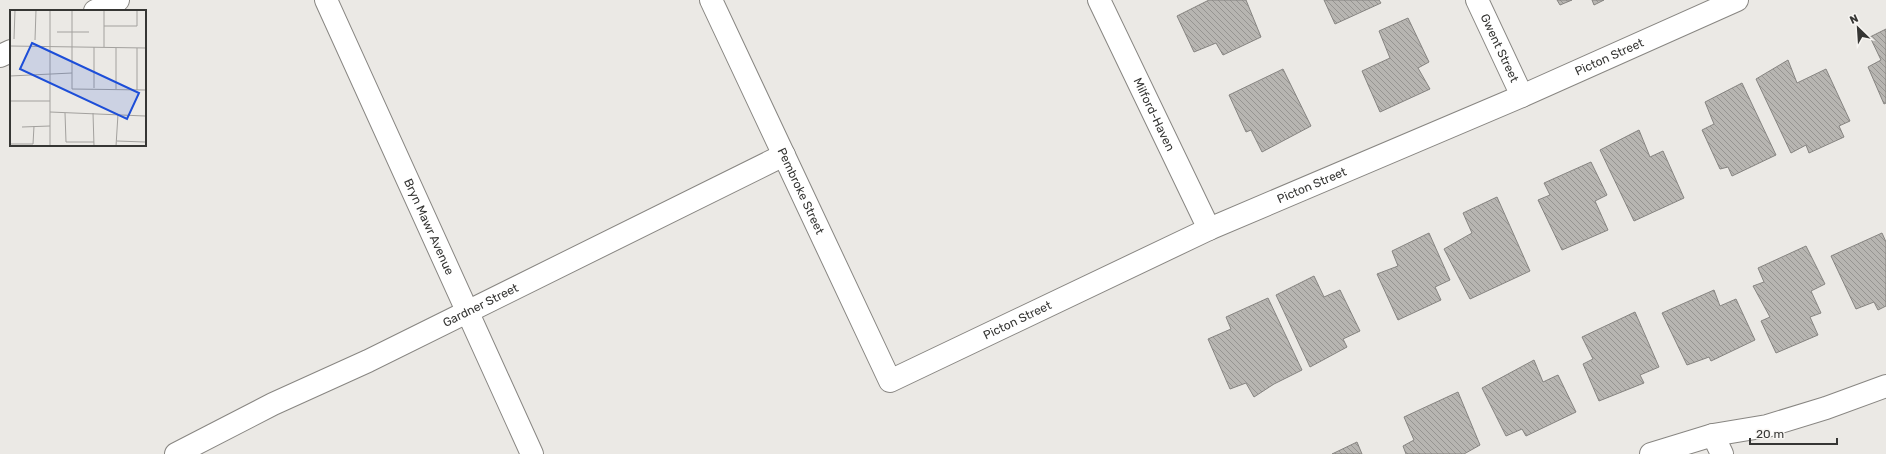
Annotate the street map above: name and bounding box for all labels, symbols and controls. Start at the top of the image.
north arrow [1838,8,1878,48]
inset map [10,10,146,146]
street label: Gwent Street [1477,12,1522,85]
text: N [1848,12,1860,27]
street label: Picton Street [1573,35,1646,78]
street label: Milford-Haven [1130,76,1178,153]
street label: Pembroke Street [774,146,827,237]
street label: Picton Street [1275,164,1349,206]
street label: Bryn Mawr Avenue [401,176,457,277]
street label: Gardner Street [441,281,521,330]
street label: Picton Street [981,298,1054,343]
scale bar [1750,420,1837,446]
text: 20 m [1756,427,1784,441]

